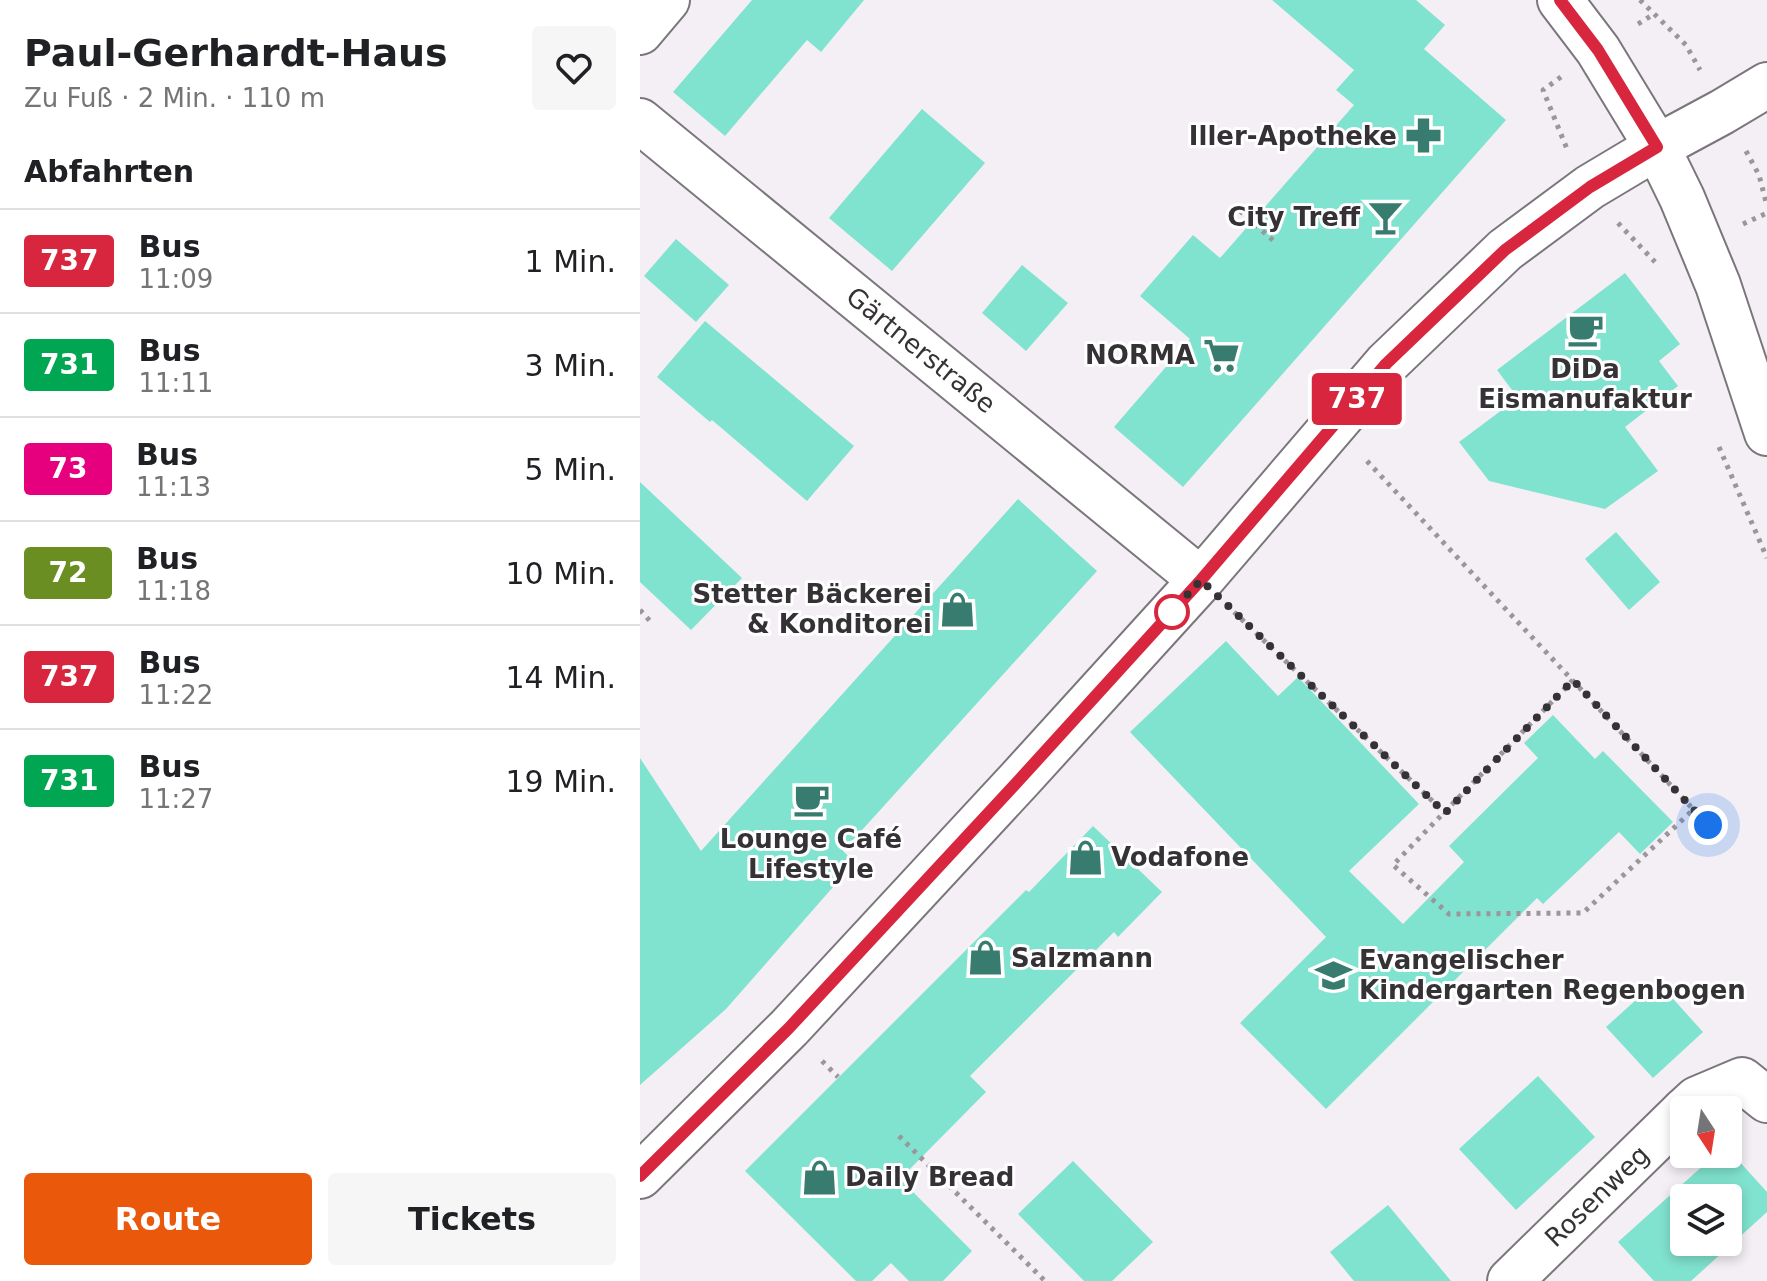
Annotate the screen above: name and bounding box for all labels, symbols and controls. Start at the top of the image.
button: heart [532,26,616,110]
text: Paul-Gerhardt-Haus [24,31,448,75]
text: Zu Fuß · 2 Min. · 110 m [24,83,325,113]
pharmacy icon: Iller-Apotheke [1404,117,1442,155]
place label: Iller-Apotheke [1189,121,1397,151]
text: Abfahrten [24,154,194,189]
bar icon: City Treff [1367,198,1405,236]
place label: City Treff [1227,202,1361,232]
text: Bus [138,229,201,264]
text: 737 [40,244,98,277]
text: 1 Min. [525,244,616,279]
text: 11:09 [138,264,213,294]
street label: Gärtnerstraße [840,281,1002,419]
cafe icon: DiDa Eismanufaktur [1566,311,1604,349]
text: Bus [138,333,201,368]
supermarket icon: NORMA [1202,336,1240,374]
place label: NORMA [1085,340,1195,370]
text: 731 [40,348,98,381]
text: 3 Min. [525,348,616,383]
place label: DiDa Eismanufaktur [1478,354,1692,414]
text: 11:11 [138,368,213,398]
line badge: 737 [1311,373,1403,425]
text: 737 [1328,382,1386,415]
text: Bus [136,437,198,472]
text: 73 [49,452,87,485]
text: 5 Min. [525,452,616,487]
text: 11:13 [136,472,211,502]
text: Bus [136,541,198,576]
text: 72 [49,556,87,589]
text: 10 Min. [506,556,616,591]
text: 11:18 [136,576,211,606]
place label: Stetter Bäckerei & Konditorei [692,579,932,639]
shop icon: Stetter Bäckerei & Konditorei [939,590,977,628]
unlabelled marker [1155,595,1189,629]
text: Bus [138,645,201,680]
text: 737 [40,660,98,693]
text: 14 Min. [506,660,616,695]
text: 11:22 [138,680,213,710]
text: Bus [138,749,201,784]
text: 731 [40,764,98,797]
text: 19 Min. [506,764,616,799]
cafe icon: Lounge Café Lifestyle [792,781,830,819]
text: 11:27 [138,784,213,814]
your location [1688,805,1728,845]
place label: Lounge Café Lifestyle [720,824,902,884]
shop icon: Vodafone [1066,838,1104,876]
place label: Vodafone [1111,842,1249,872]
shop icon: Salzmann [966,939,1004,977]
place label: Salzmann [1011,943,1153,973]
place label: Evangelischer Kindergarten Regenbogen [1359,945,1746,1005]
school or university icon: Evangelischer Kindergarten Regenbogen [1314,956,1352,994]
north arrow [1670,1096,1742,1168]
map controls [1670,1096,1742,1256]
street label: Rosenweg [1539,1139,1655,1253]
shop icon: Daily Bread [800,1158,838,1196]
place label: Daily Bread [845,1162,1014,1192]
button: Route [24,1173,312,1265]
button: Tickets [328,1173,616,1265]
button: layers [1670,1184,1742,1256]

